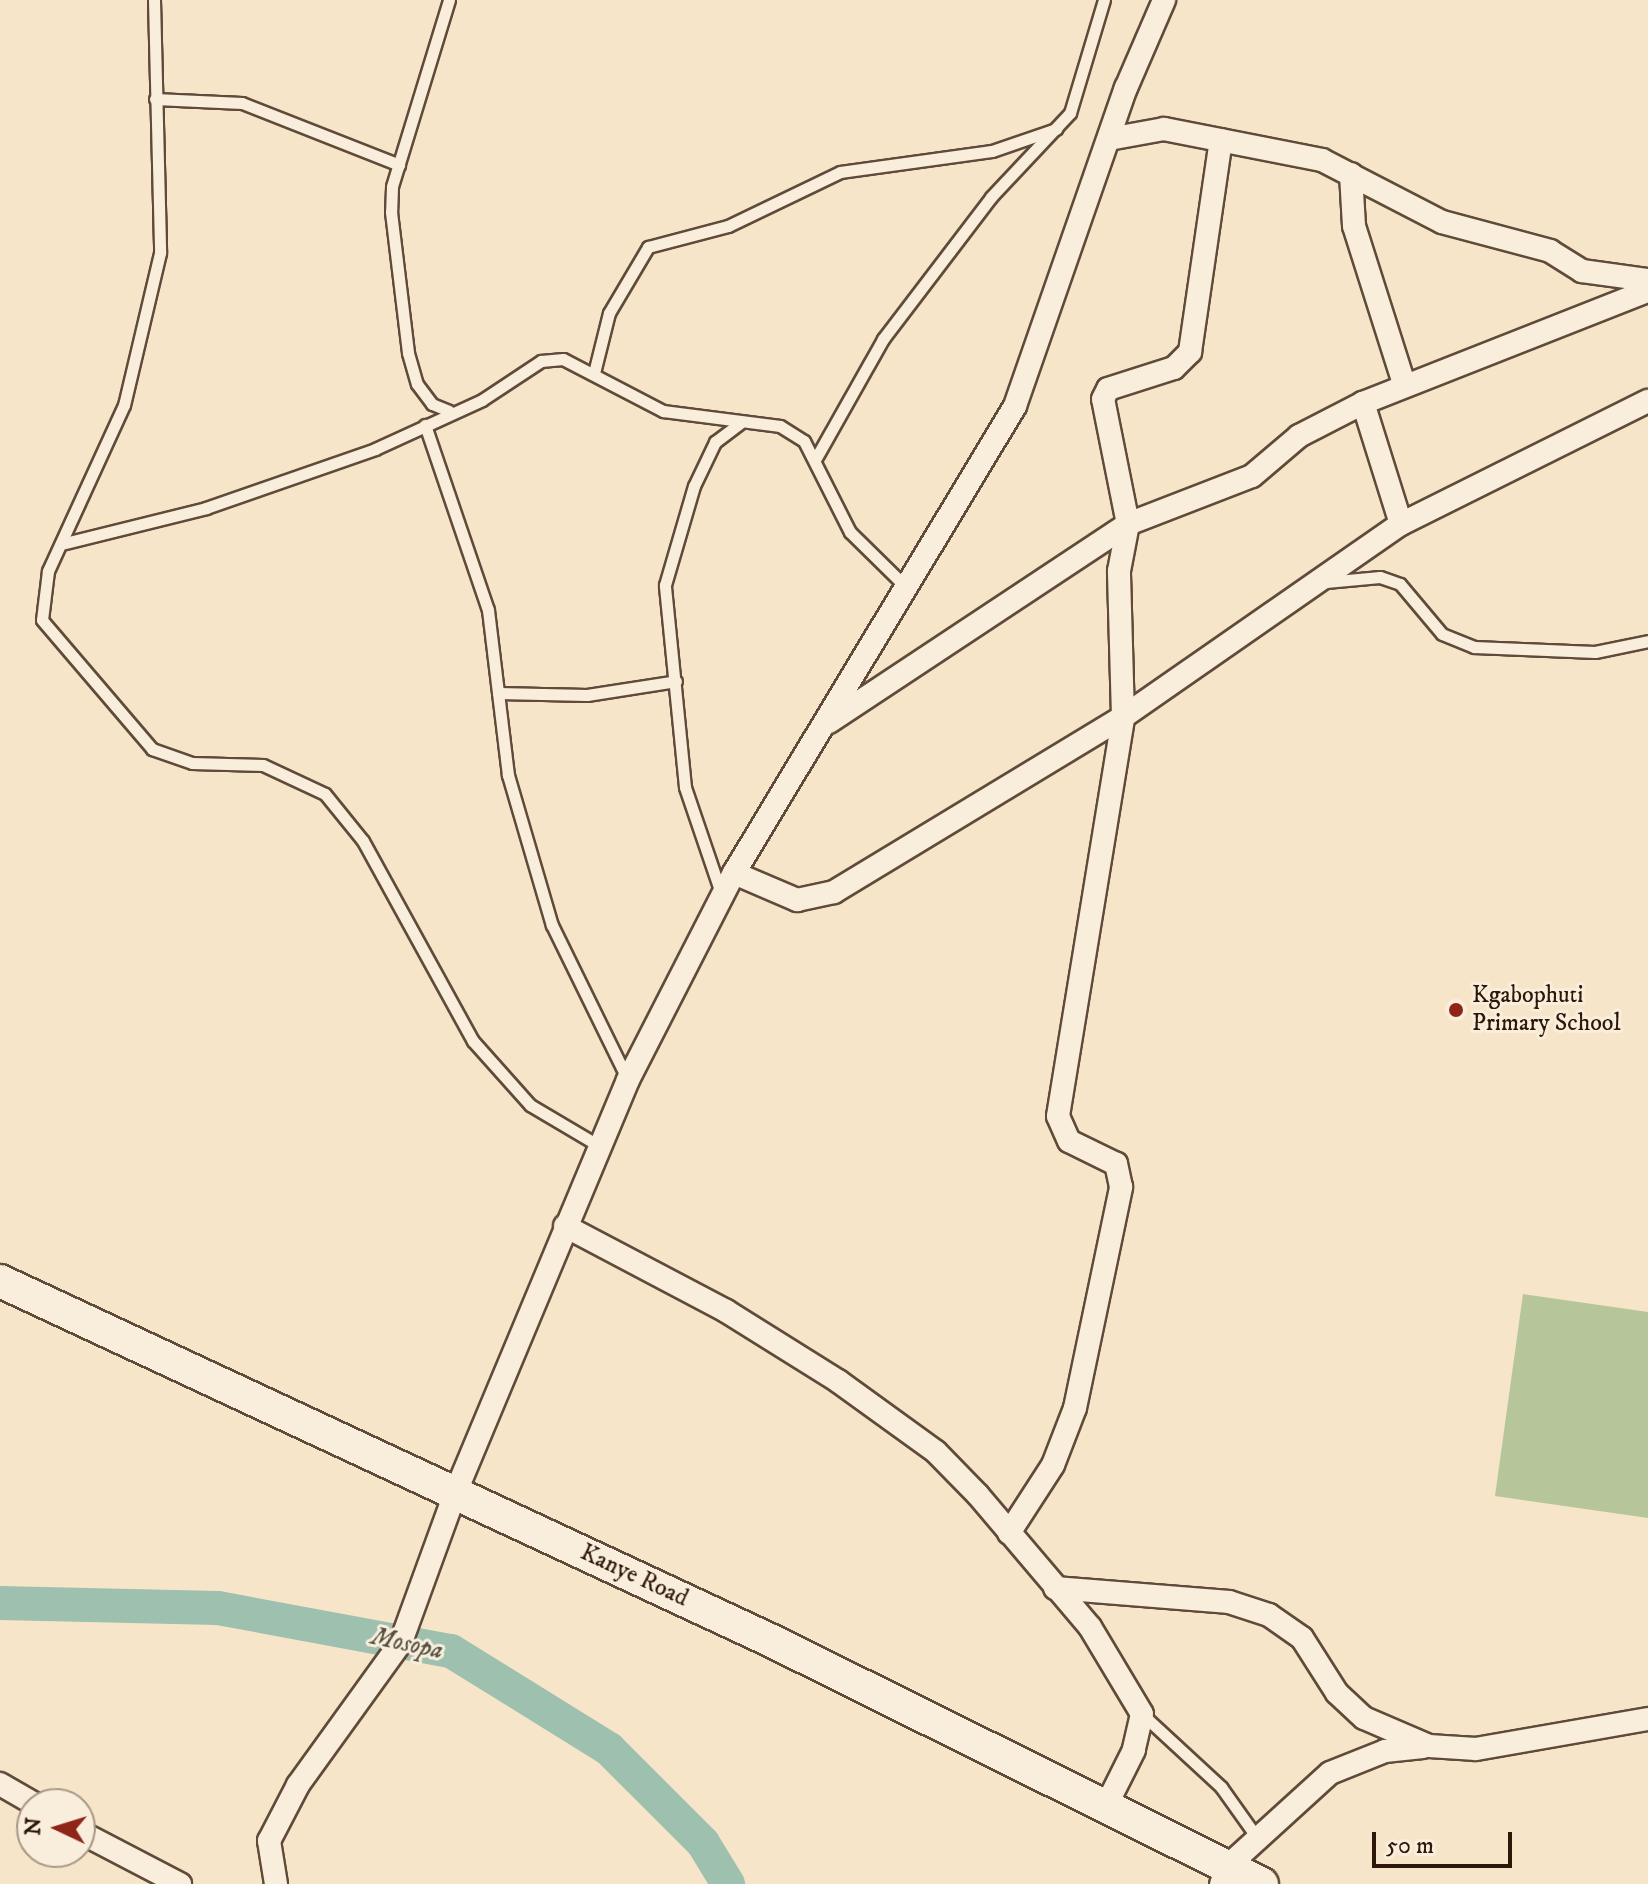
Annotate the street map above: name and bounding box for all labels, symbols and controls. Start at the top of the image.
place label: Kgabophuti Primary School [1472,982,1621,1038]
marker: Kgabophuti Primary School [1447,1001,1465,1019]
street label: Kanye Road [576,1539,692,1613]
water label: Mosopa [368,1621,446,1667]
north arrow [16,1788,96,1868]
text: N [19,1816,48,1836]
scale bar [1376,1816,1516,1866]
text: 50 m [1386,1831,1434,1861]

